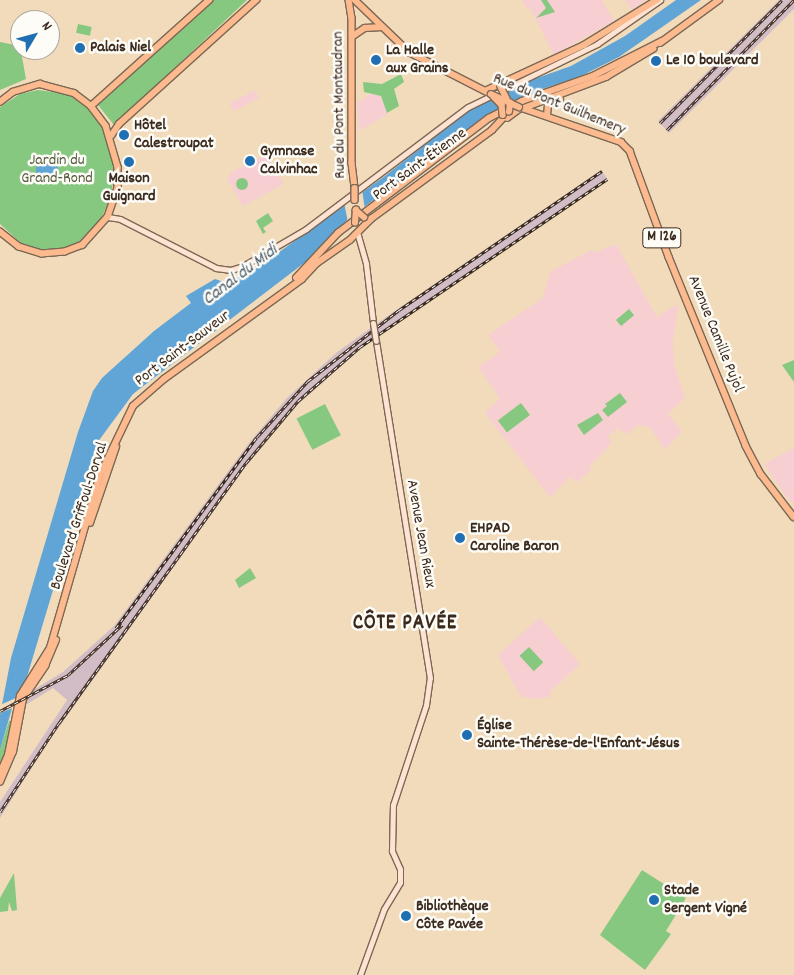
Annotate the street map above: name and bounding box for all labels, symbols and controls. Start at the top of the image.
north arrow [10,10,60,60]
text: N [36,18,56,35]
street label: Rue du Pont Montaudran [329,31,351,179]
place label: Palais Niel [90,38,151,58]
place label: La Halle aux Grains [386,41,449,79]
marker: Palais Niel [74,42,86,54]
place label: Le 10 boulevard [666,51,759,71]
marker: La Halle aux Grains [370,54,382,66]
marker: Le 10 boulevard [650,55,662,67]
street label: Rue du Pont Guilhemery [490,70,628,140]
place label: Hôtel Calestroupat [134,116,214,154]
street label: Port Saint-Étienne [369,125,471,205]
marker: Hôtel Calestroupat [118,129,130,141]
place label: Gymnase Calvinhac [260,142,317,180]
park label: Jardin du Grand-Rond [21,151,93,189]
marker: Gymnase Calvinhac [244,155,256,167]
marker: Maison Guignard [123,156,135,168]
place label: Maison Guignard [102,169,156,207]
road number: M 126 [642,226,682,250]
water label: Canal du Midi [199,241,283,311]
street label: Avenue Camille Pujol [683,273,747,395]
street label: Port Saint-Sauveur [132,307,234,391]
street label: Boulevard Griffoul-Dorval [47,440,113,592]
street label: Avenue Jean Rieux [401,478,439,590]
place label: EHPAD Caroline Baron [470,519,559,557]
marker: EHPAD Caroline Baron [454,532,466,544]
district label: CÔTE PAVÉE [351,611,459,637]
place label: Église Sainte-Thérèse-de-l'Enfant-Jésus [477,716,680,754]
marker: Église Sainte-Thérèse-de-l'Enfant-Jésus [461,729,473,741]
place label: Stade Sergent Vigné [664,881,747,919]
marker: Stade Sergent Vigné [648,894,660,906]
place label: Bibliothèque Côte Pavée [416,897,488,935]
marker: Bibliothèque Côte Pavée [400,910,412,922]

